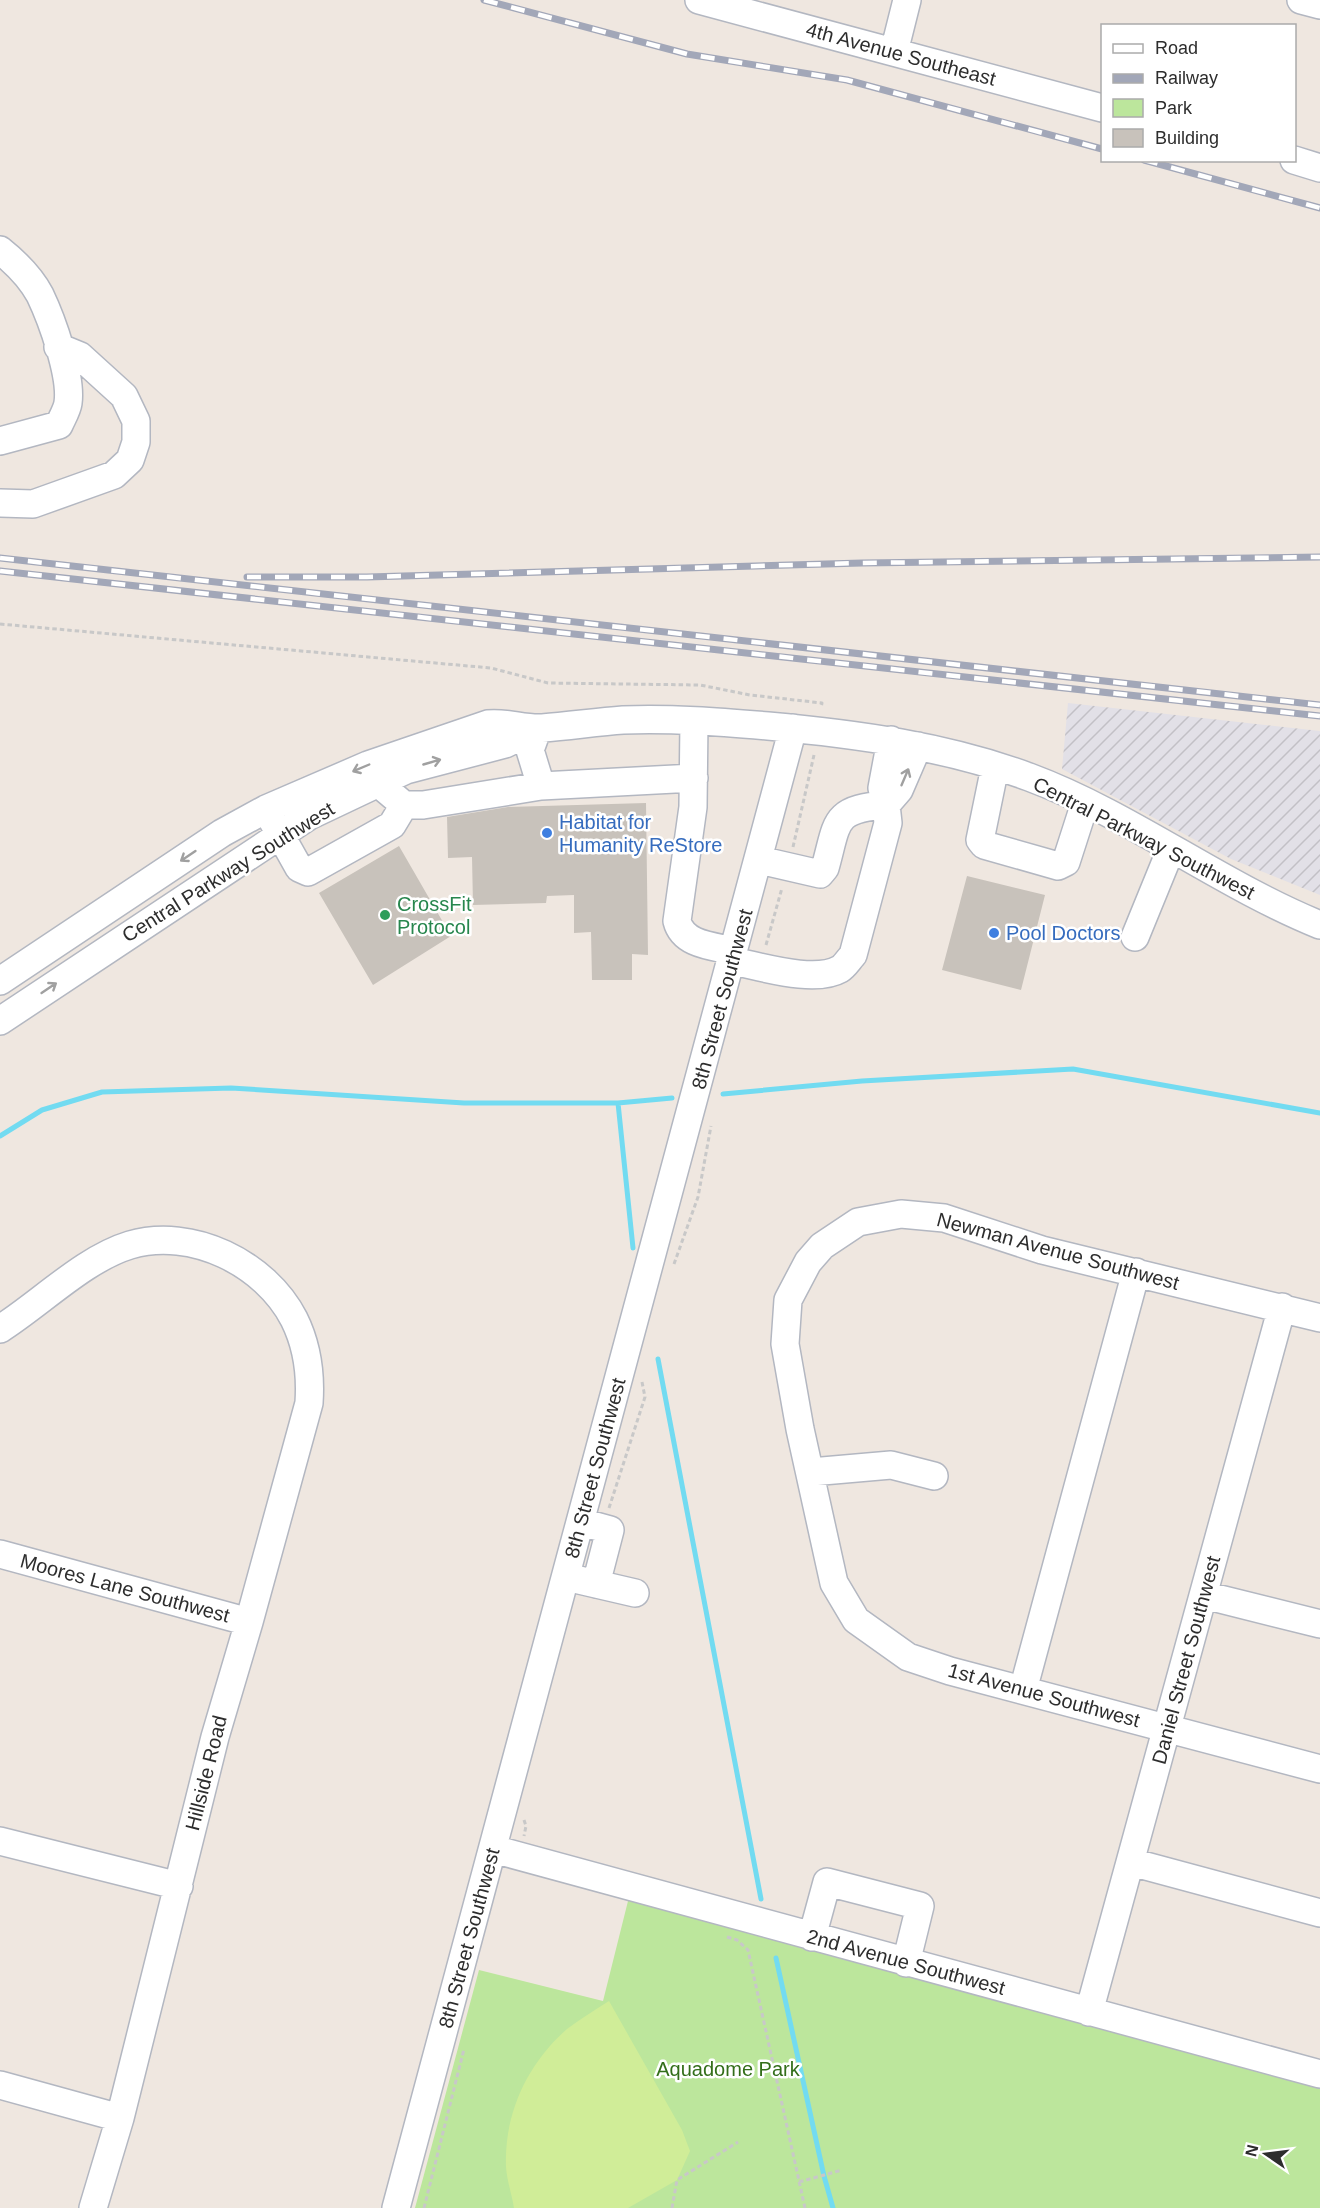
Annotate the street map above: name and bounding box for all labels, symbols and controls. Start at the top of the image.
street label: 4th Avenue Southeast [804,18,999,90]
legend [1101,24,1296,162]
text: Road [1155,38,1198,58]
text: Railway [1155,68,1218,88]
text: Park [1155,98,1193,118]
text: Building [1155,128,1219,148]
one-way arrow [422,756,441,768]
one-way arrow [353,763,371,774]
one-way arrow [900,768,911,787]
street label: Central Parkway Southwest [1030,772,1259,904]
street label: Central Parkway Southwest [118,797,338,946]
place label: Habitat for Humanity ReStore [559,811,722,856]
marker: Habitat for Humanity ReStore [540,826,554,840]
one-way arrow [180,850,197,862]
place label: CrossFit Protocol [397,893,472,938]
street label: 8th Street Southwest [687,906,757,1092]
marker: CrossFit Protocol [378,908,392,922]
place label: Pool Doctors [1006,922,1121,944]
marker: Pool Doctors [987,926,1001,940]
one-way arrow [40,982,56,994]
street label: Newman Avenue Southwest [935,1208,1182,1294]
street label: 8th Street Southwest [560,1375,630,1561]
street label: Moores Lane Southwest [18,1549,232,1627]
street label: Daniel Street Southwest [1148,1553,1225,1766]
street label: 1st Avenue Southwest [946,1659,1143,1731]
street label: Hillside Road [181,1713,231,1833]
street label: 8th Street Southwest [434,1845,504,2031]
street label: 2nd Avenue Southwest [805,1925,1008,1999]
park label: Aquadome Park [656,2058,801,2080]
north arrow [1236,2124,1296,2184]
text: N [1242,2143,1262,2158]

